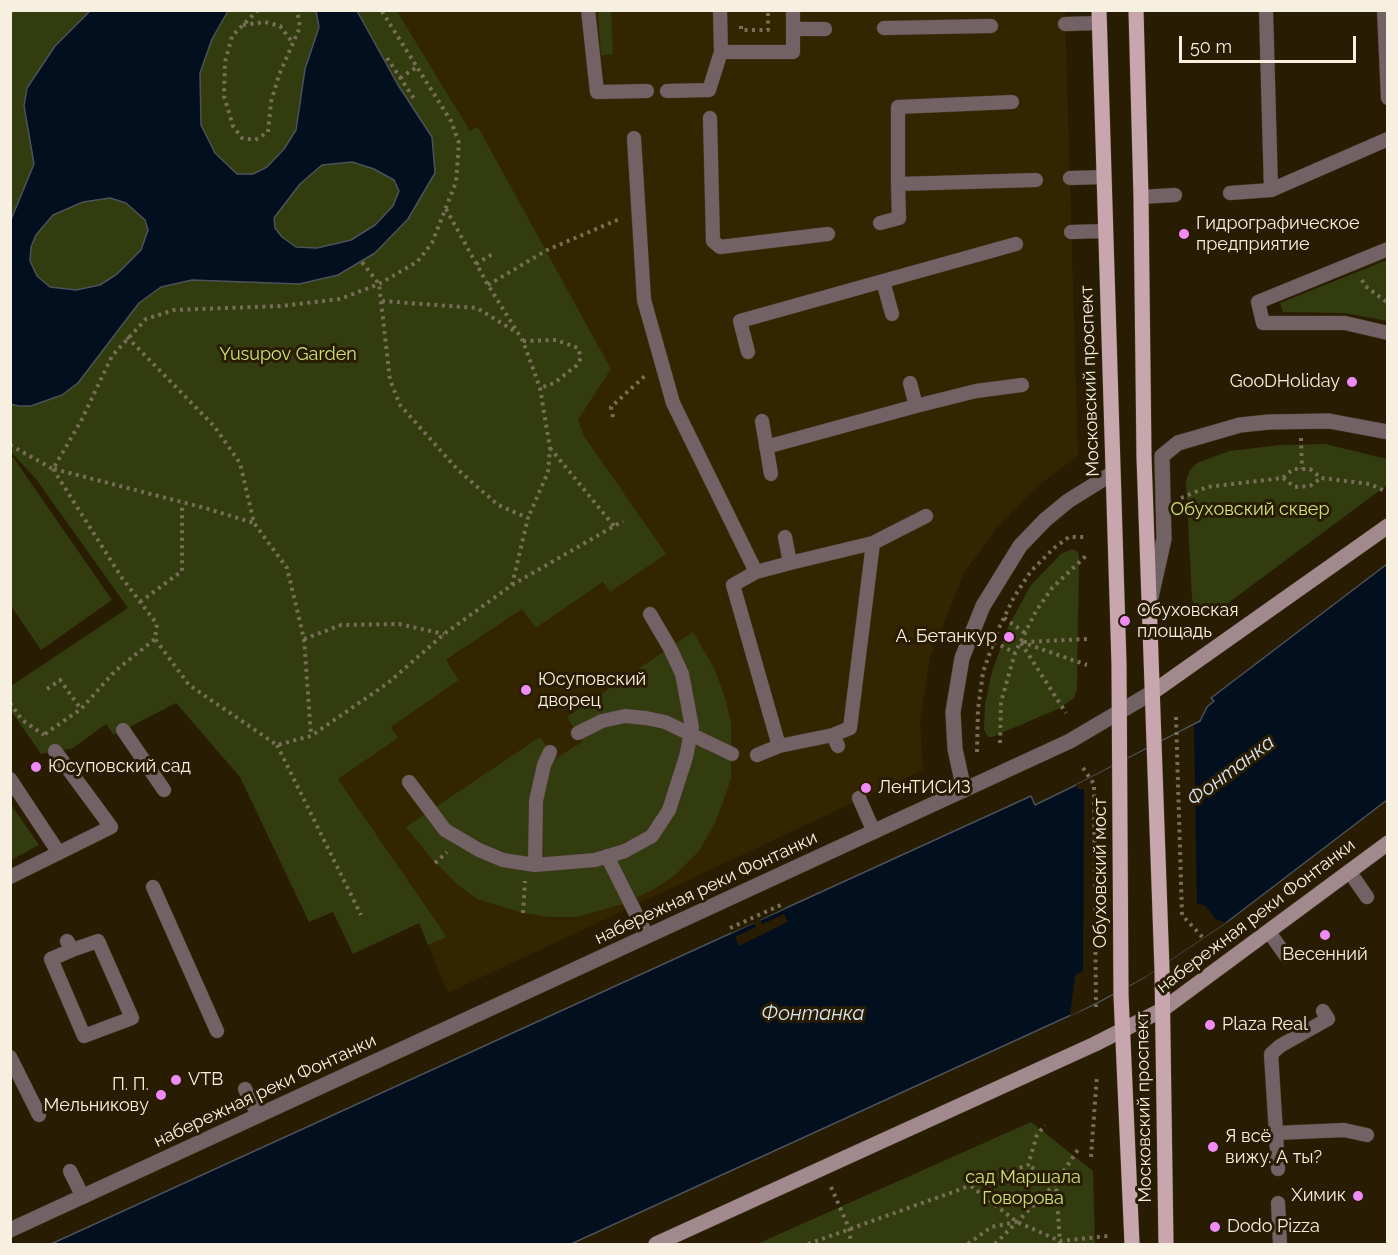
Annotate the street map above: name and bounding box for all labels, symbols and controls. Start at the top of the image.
scale bar [1182,24,1359,62]
text: 50 m [1190,36,1232,57]
place label: Гидрографическое предприятие [1196,213,1360,256]
marker: Гидрографическое предприятие [1177,227,1191,241]
street label: Московский проспект [1076,285,1104,477]
park label: Yusupov Garden [219,344,357,366]
place label: GooDHoliday [1230,371,1340,393]
marker: GooDHoliday [1345,375,1359,389]
park label: Обуховский сквер [1170,499,1330,521]
place label: Обуховская площадь [1137,600,1239,642]
marker: Обуховская площадь [1118,614,1132,628]
place label: А. Бетанкур [895,626,997,648]
marker: А. Бетанкур [1002,630,1016,644]
place label: Юсуповский дворец [538,669,646,712]
marker: Юсуповский дворец [519,683,533,697]
water label: Фонтанка [1183,730,1279,812]
place label: Юсуповский сад [48,756,191,778]
marker: Юсуповский сад [29,760,43,774]
place label: ЛенТИСИЗ [878,777,971,799]
marker: ЛенТИСИЗ [859,781,873,795]
street label: Обуховский мост [1090,798,1112,948]
street label: набережная реки Фонтанки [591,827,821,949]
street label: набережная реки Фонтанки [1153,834,1359,998]
marker: Весенний [1318,928,1332,942]
place label: Весенний [1282,944,1368,966]
water label: Фонтанка [762,1002,864,1026]
street label: Московский проспект [1132,1011,1156,1203]
place label: Plaza Real [1222,1014,1308,1036]
marker: Plaza Real [1203,1018,1217,1032]
street label: набережная реки Фонтанки [150,1030,380,1152]
place label: VTB [188,1069,223,1091]
marker: VTB [169,1073,183,1087]
place label: П. П. Мельникову [44,1074,149,1116]
marker: П. П. Мельникову [154,1088,168,1102]
place label: Я всё вижу. А ты? [1225,1126,1322,1168]
marker: Я всё вижу. А ты? [1206,1140,1220,1154]
park label: сад Маршала Говорова [965,1167,1081,1210]
place label: Химик [1291,1185,1346,1207]
marker: Химик [1351,1189,1365,1203]
place label: Dodo Pizza [1227,1216,1320,1238]
marker: Dodo Pizza [1208,1220,1222,1234]

